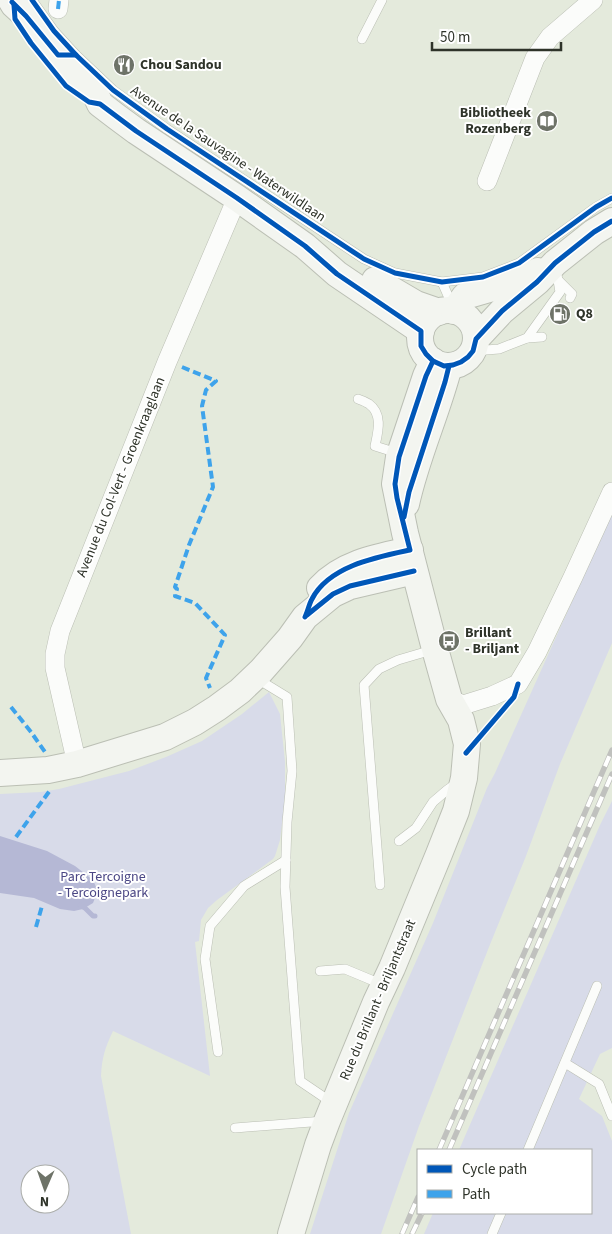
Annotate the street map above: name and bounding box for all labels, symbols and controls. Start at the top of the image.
scale bar [432,20,561,52]
text: 50 m [440,27,470,48]
restaurant icon: Chou Sandou [112,53,136,77]
place label: Chou Sandou [140,55,222,75]
street label: Avenue de la Sauvagine - Waterwildlaan [126,81,330,227]
place label: Bibliotheek Rozenberg [460,103,532,139]
library icon: Bibliotheek Rozenberg [535,109,559,133]
fuel station icon: Q8 [548,302,572,326]
place label: Q8 [576,304,593,324]
street label: Avenue du Col-Vert - Groenkraaglaan [72,374,170,580]
place label: Brillant - Briljant [465,623,520,659]
bus stop icon: Brillant - Briljant [437,629,461,653]
park label: Parc Tercoigne - Tercoignepark [58,867,148,903]
street label: Rue du Brillant - Briljantstraat [335,916,421,1084]
legend [417,1149,592,1214]
text: Cycle path [462,1159,527,1180]
north arrow [20,1164,70,1214]
text: Path [462,1184,490,1205]
text: N [40,1191,50,1211]

